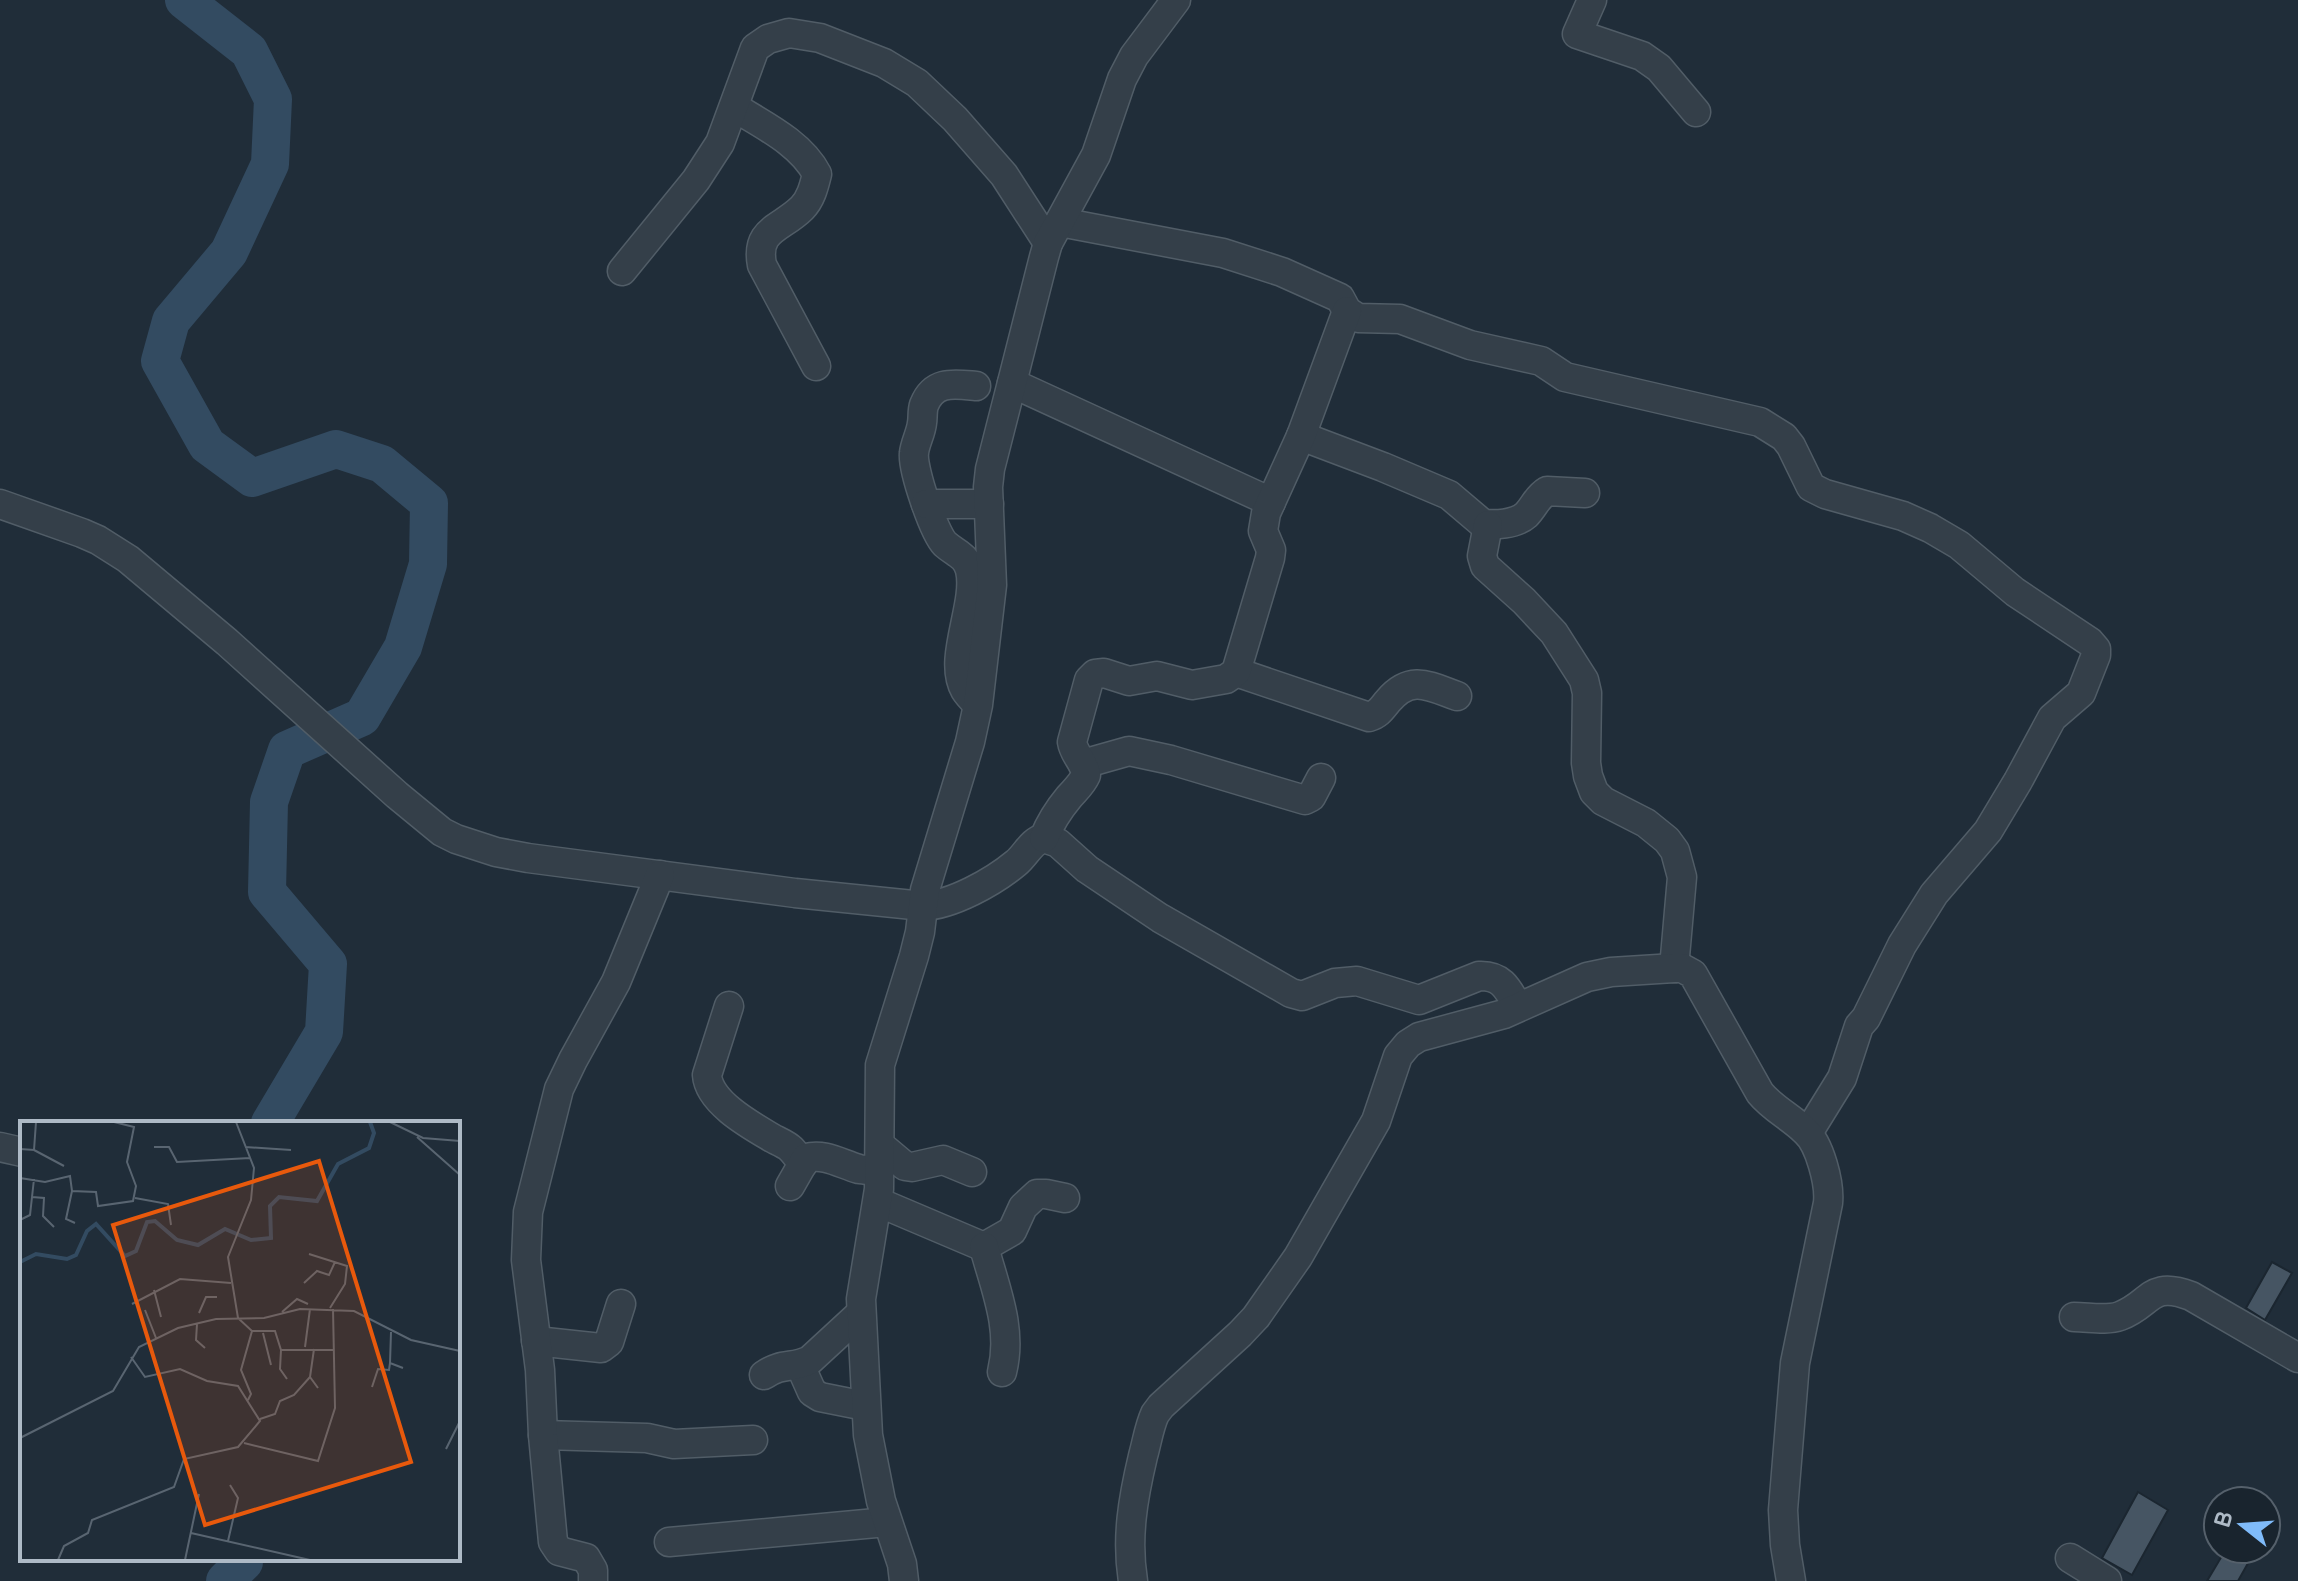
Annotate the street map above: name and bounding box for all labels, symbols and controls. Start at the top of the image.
inset map [20,1121,460,1561]
north arrow [2202,1485,2282,1565]
text: B [2209,1508,2238,1531]

